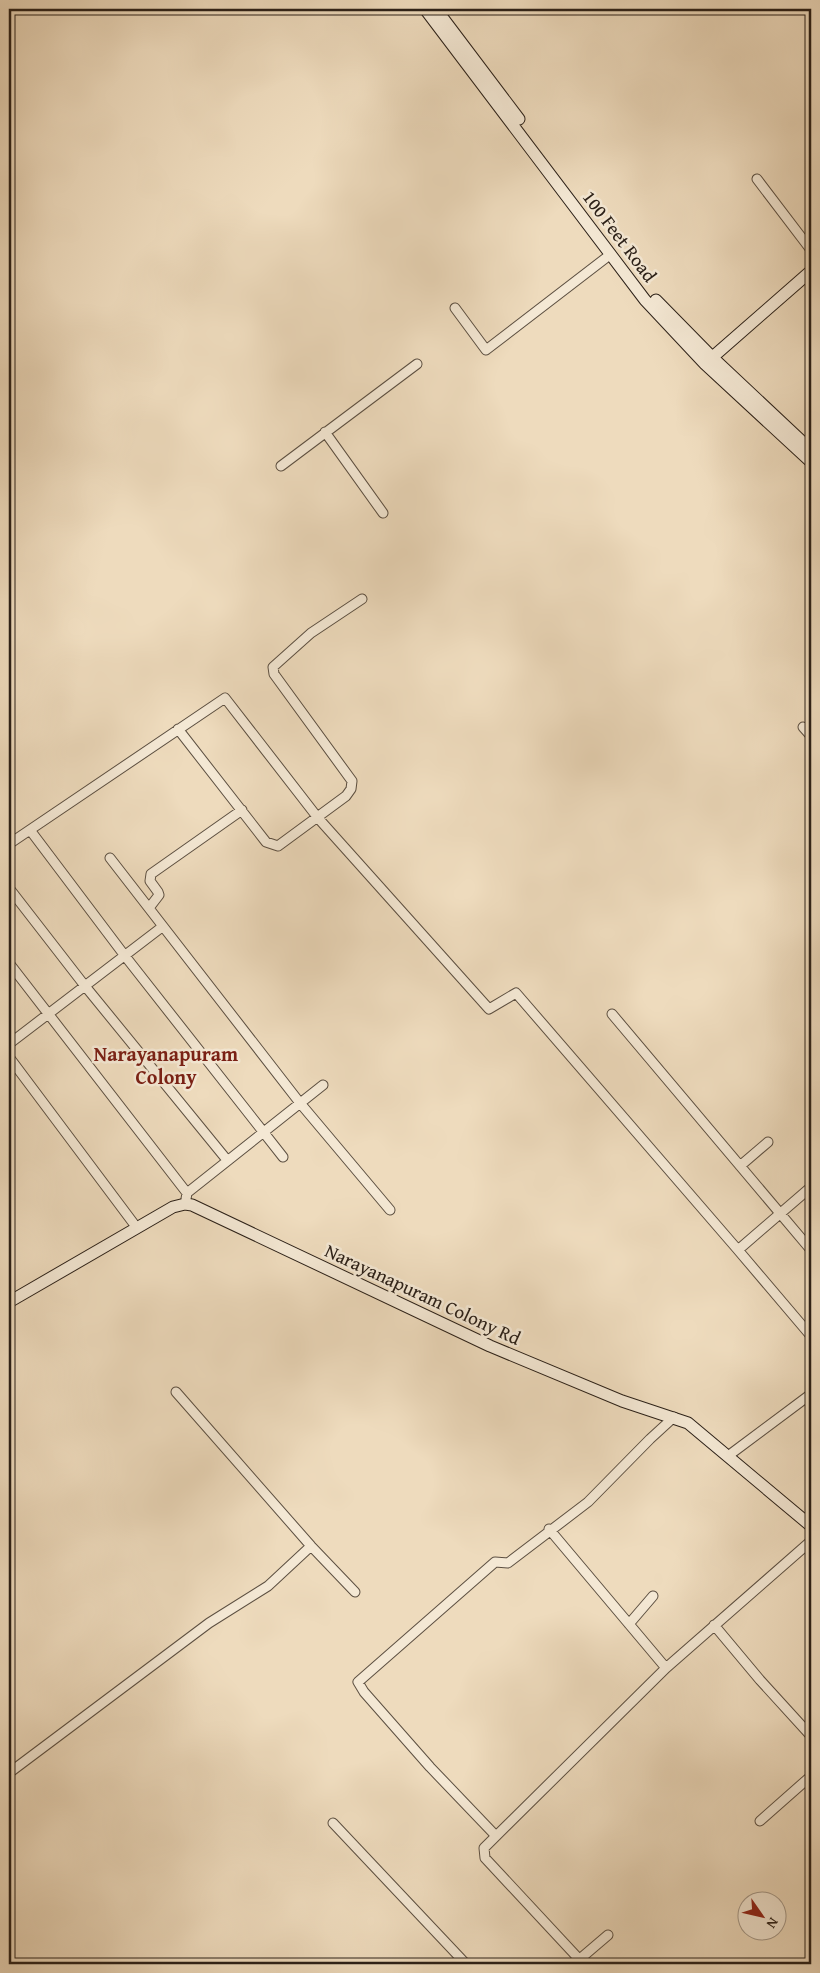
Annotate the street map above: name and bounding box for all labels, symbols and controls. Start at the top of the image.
street label: 100 Feet Road [576,184,664,288]
district label: Narayanapuram Colony [94,1039,238,1091]
street label: Narayanapuram Colony Rd [320,1236,526,1352]
north arrow [738,1890,788,1940]
text: N [762,1914,784,1933]

